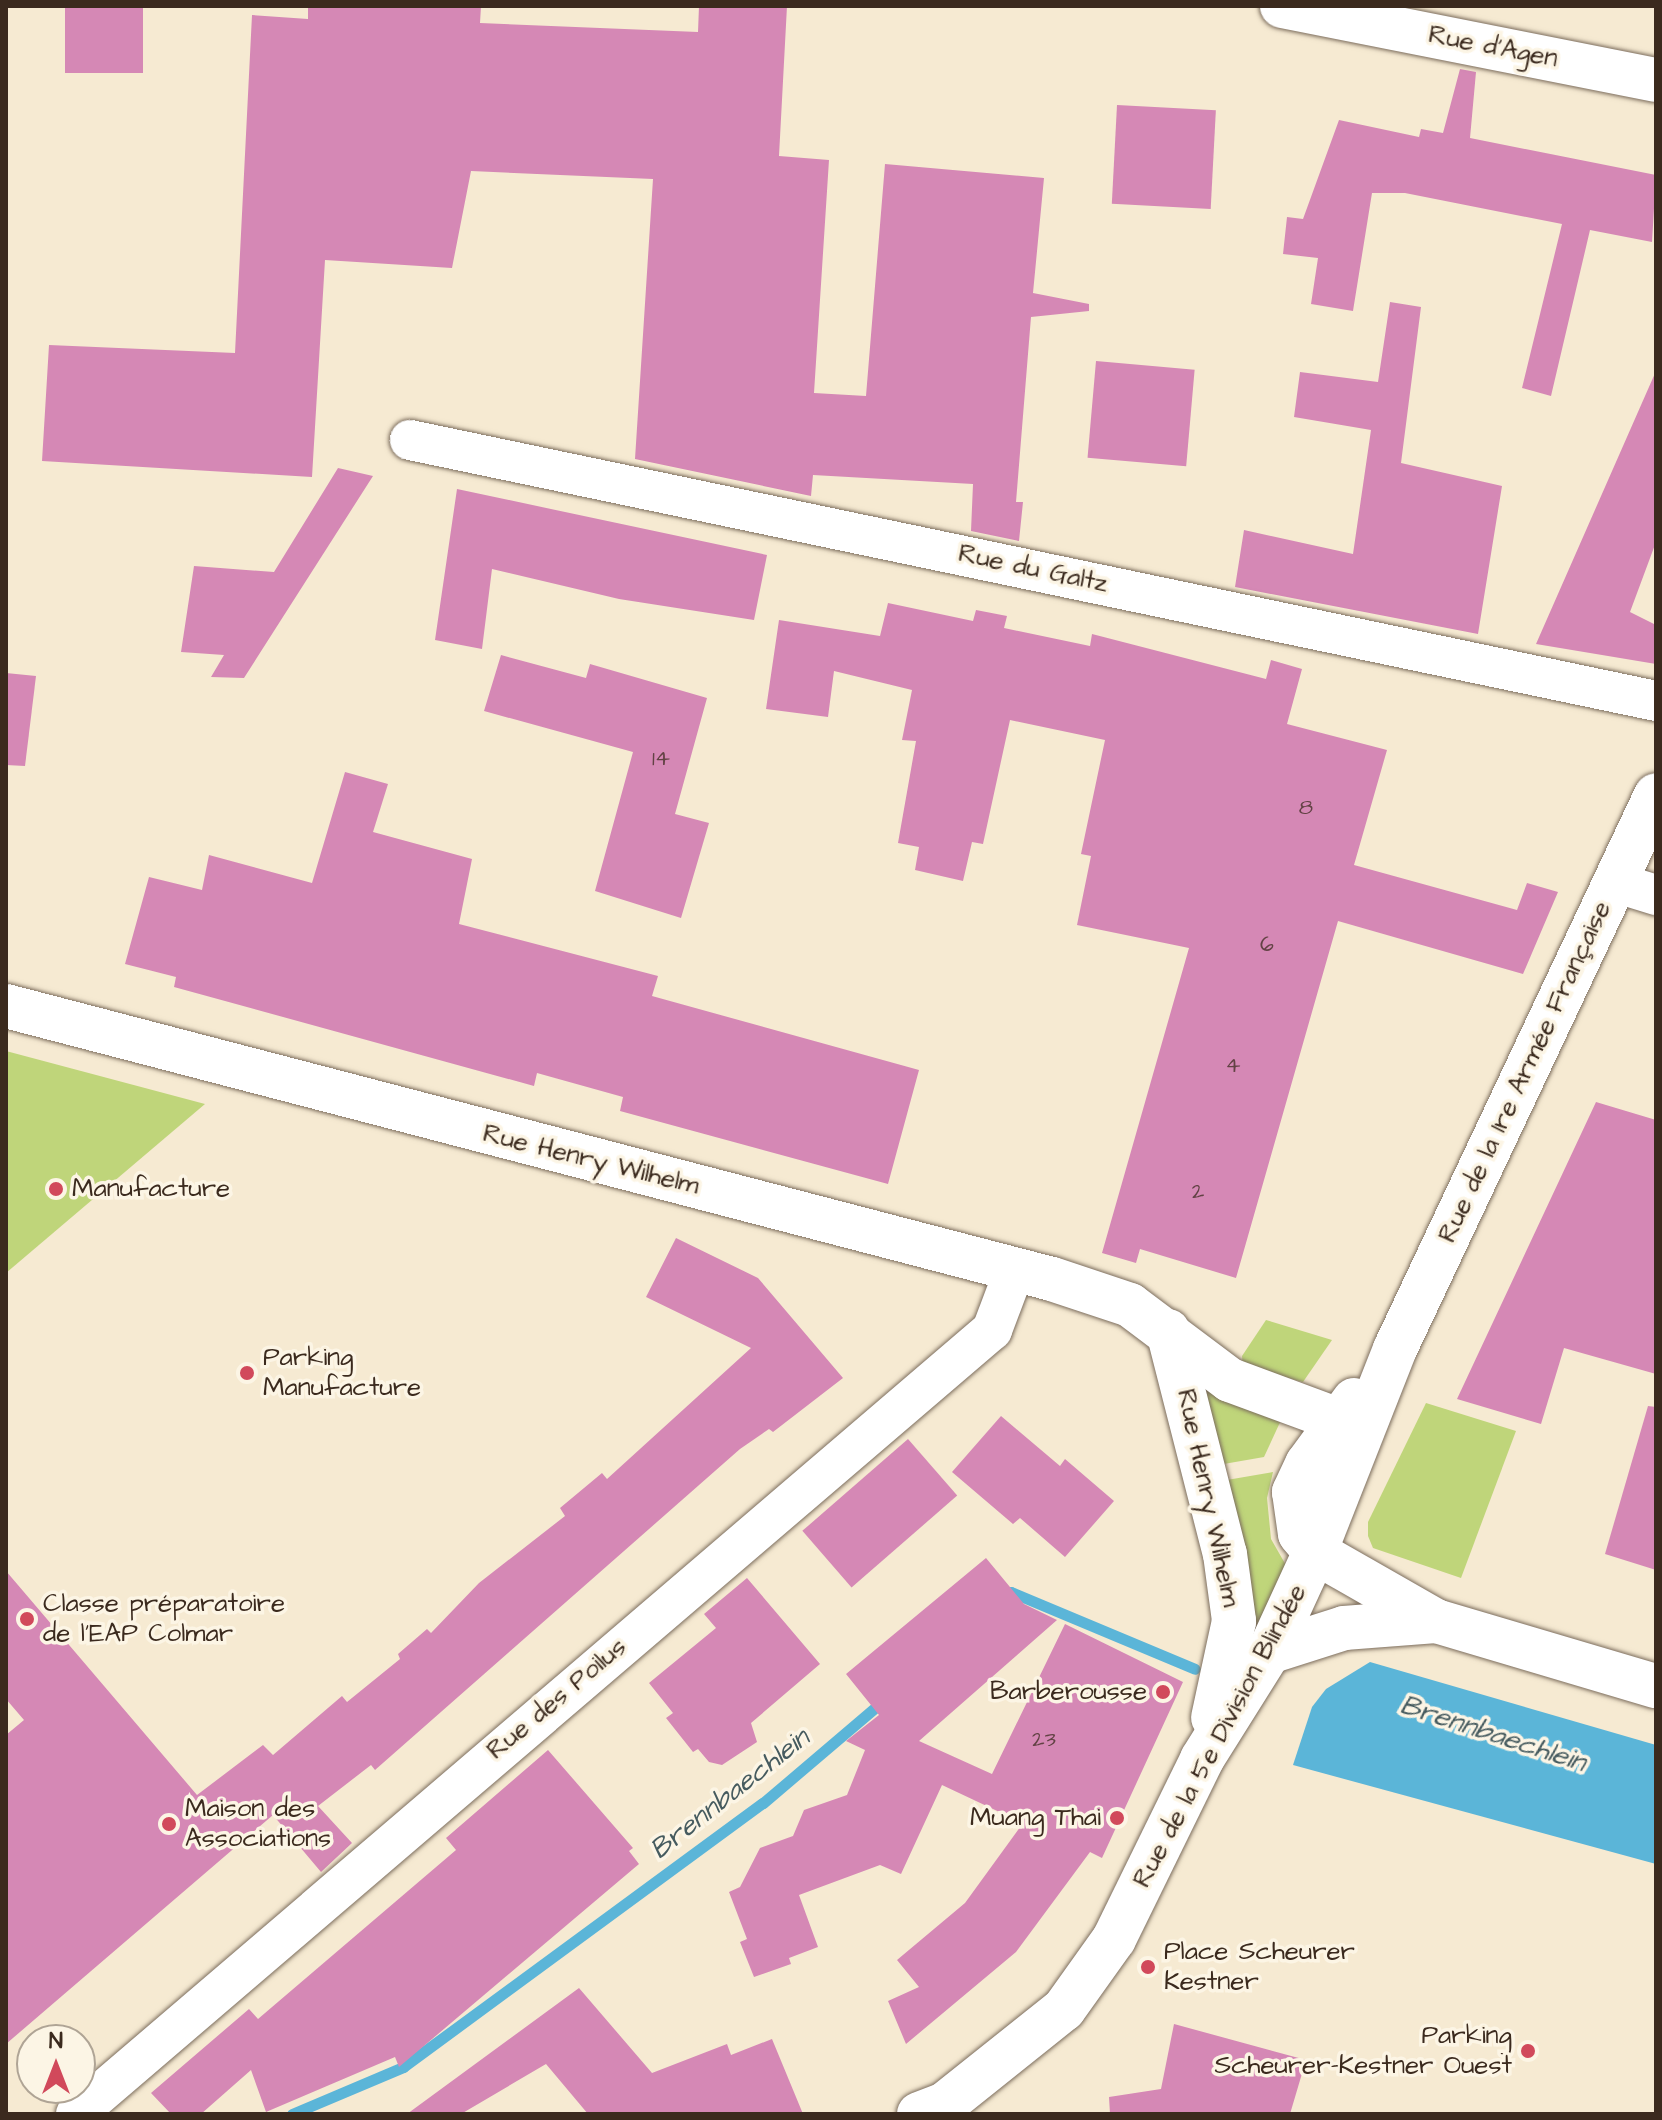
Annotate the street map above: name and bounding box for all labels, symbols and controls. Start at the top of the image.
street label: Rue d'Agen [1426,19,1560,75]
street label: Rue du Galtz [955,538,1111,600]
house number: 14 [652,746,670,772]
house number: 8 [1299,795,1313,821]
street label: Rue de la 1re Armée Française [1432,896,1618,1248]
house number: 6 [1260,932,1274,958]
house number: 4 [1226,1053,1240,1079]
street label: Rue Henry Wilhelm [480,1118,702,1202]
place label: Manufacture [72,1173,230,1205]
house number: 2 [1192,1179,1204,1205]
marker: Manufacture [47,1180,65,1198]
place label: Parking Manufacture [263,1342,421,1404]
marker: Parking Manufacture [238,1364,256,1382]
street label: Rue Henry Wilhelm [1170,1386,1246,1610]
street label: Rue de la 5e Division Blindée [1127,1579,1313,1893]
place label: Classe préparatoire de l'EAP Colmar [43,1588,285,1650]
marker: Classe préparatoire de l'EAP Colmar [18,1610,36,1628]
street label: Rue des Poilus [481,1632,633,1766]
place label: Barberousse [990,1676,1147,1708]
marker: Barberousse [1154,1683,1172,1701]
water label: Brennbaechlein [1396,1688,1590,1780]
water label: Brennbaechlein [644,1721,816,1867]
house number: 23 [1032,1727,1056,1753]
place label: Maison des Associations [185,1793,331,1854]
place label: Muang Thai [970,1802,1101,1834]
marker: Muang Thai [1108,1809,1126,1827]
marker: Maison des Associations [160,1815,178,1833]
place label: Place Scheurer Kestner [1164,1936,1355,1998]
marker: Place Scheurer Kestner [1139,1958,1157,1976]
place label: Parking Scheurer-Kestner Ouest [1214,2020,1512,2082]
north arrow [16,2024,96,2104]
text: N [49,2026,63,2057]
marker: Parking Scheurer-Kestner Ouest [1519,2042,1537,2060]

